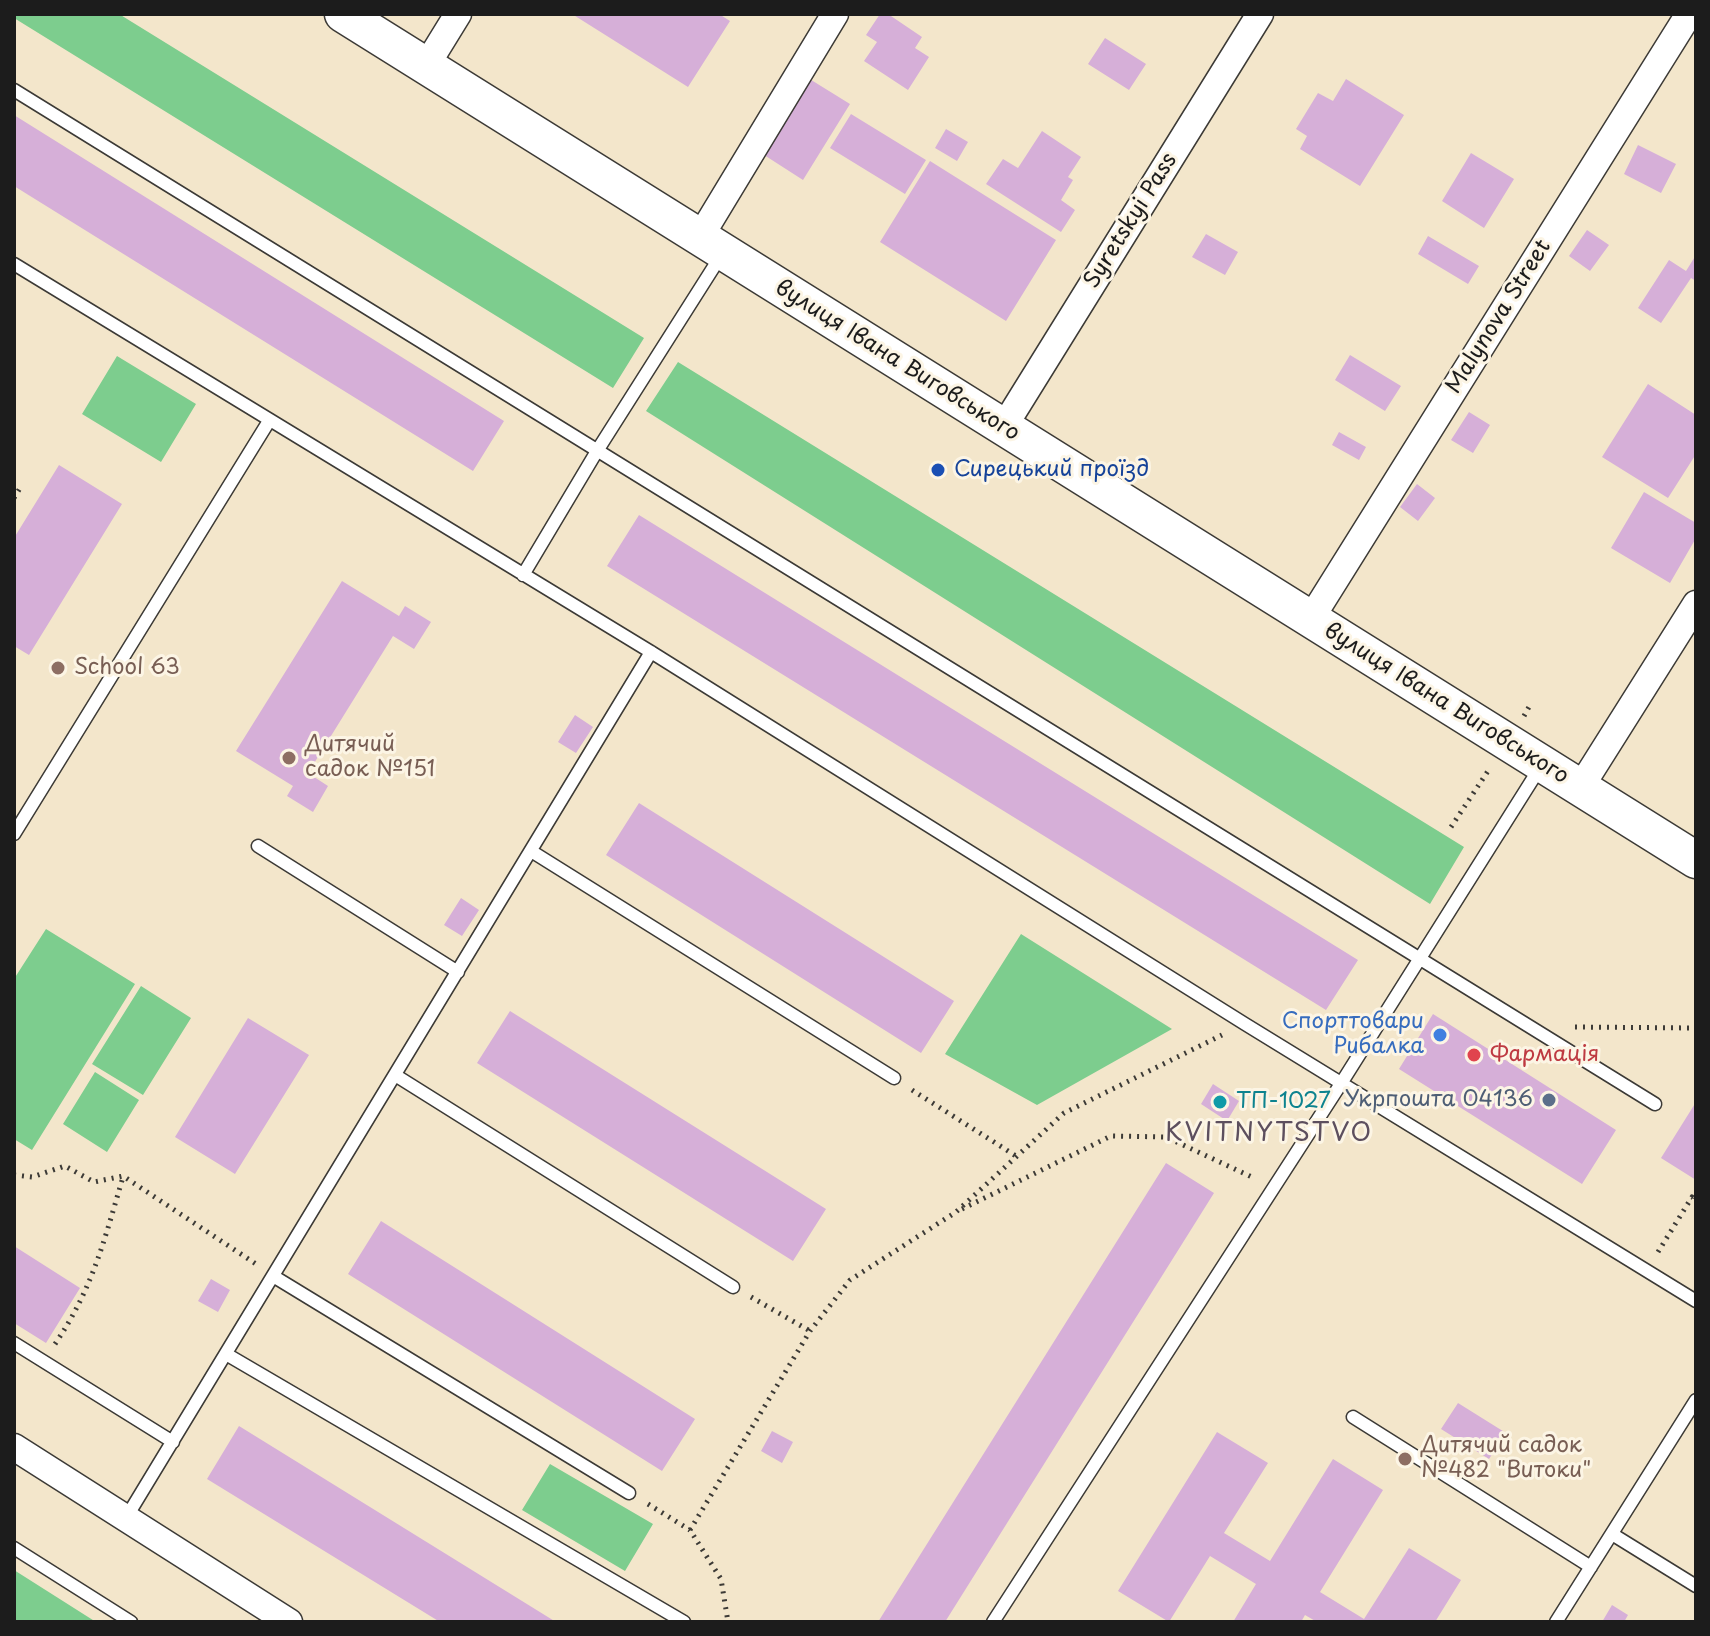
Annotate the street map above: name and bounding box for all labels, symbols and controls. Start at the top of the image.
street label: Syretskyi Pass [1079,148,1183,294]
street label: Malynova Street [1441,235,1557,399]
street label: вулиця Івана Виговського [770,275,1024,447]
place label: Сирецький проїзд [954,457,1149,483]
marker: Сирецький проїзд [929,461,947,479]
street label: вулиця Івана Виговського [1319,618,1573,790]
place label: School 63 [74,655,180,681]
marker: School 63 [49,659,67,677]
place label: Дитячий садок №151 [305,732,435,784]
marker: Дитячий садок №151 [280,749,298,767]
place label: Спорттовари Рибалка [1282,1009,1424,1060]
marker: Спорттовари Рибалка [1431,1026,1449,1044]
place label: Фармація [1490,1042,1599,1068]
marker: Фармація [1465,1046,1483,1064]
place label: Укрпошта 04136 [1344,1087,1533,1113]
place label: ТП-1027 [1236,1089,1331,1115]
marker: Укрпошта 04136 [1540,1091,1558,1109]
marker: ТП-1027 [1211,1093,1229,1111]
district label: KVITNYTSTVO [1165,1118,1373,1150]
place label: Дитячий садок №482 "Витоки" [1421,1433,1591,1484]
marker: Дитячий садок №482 "Витоки" [1396,1450,1414,1468]

